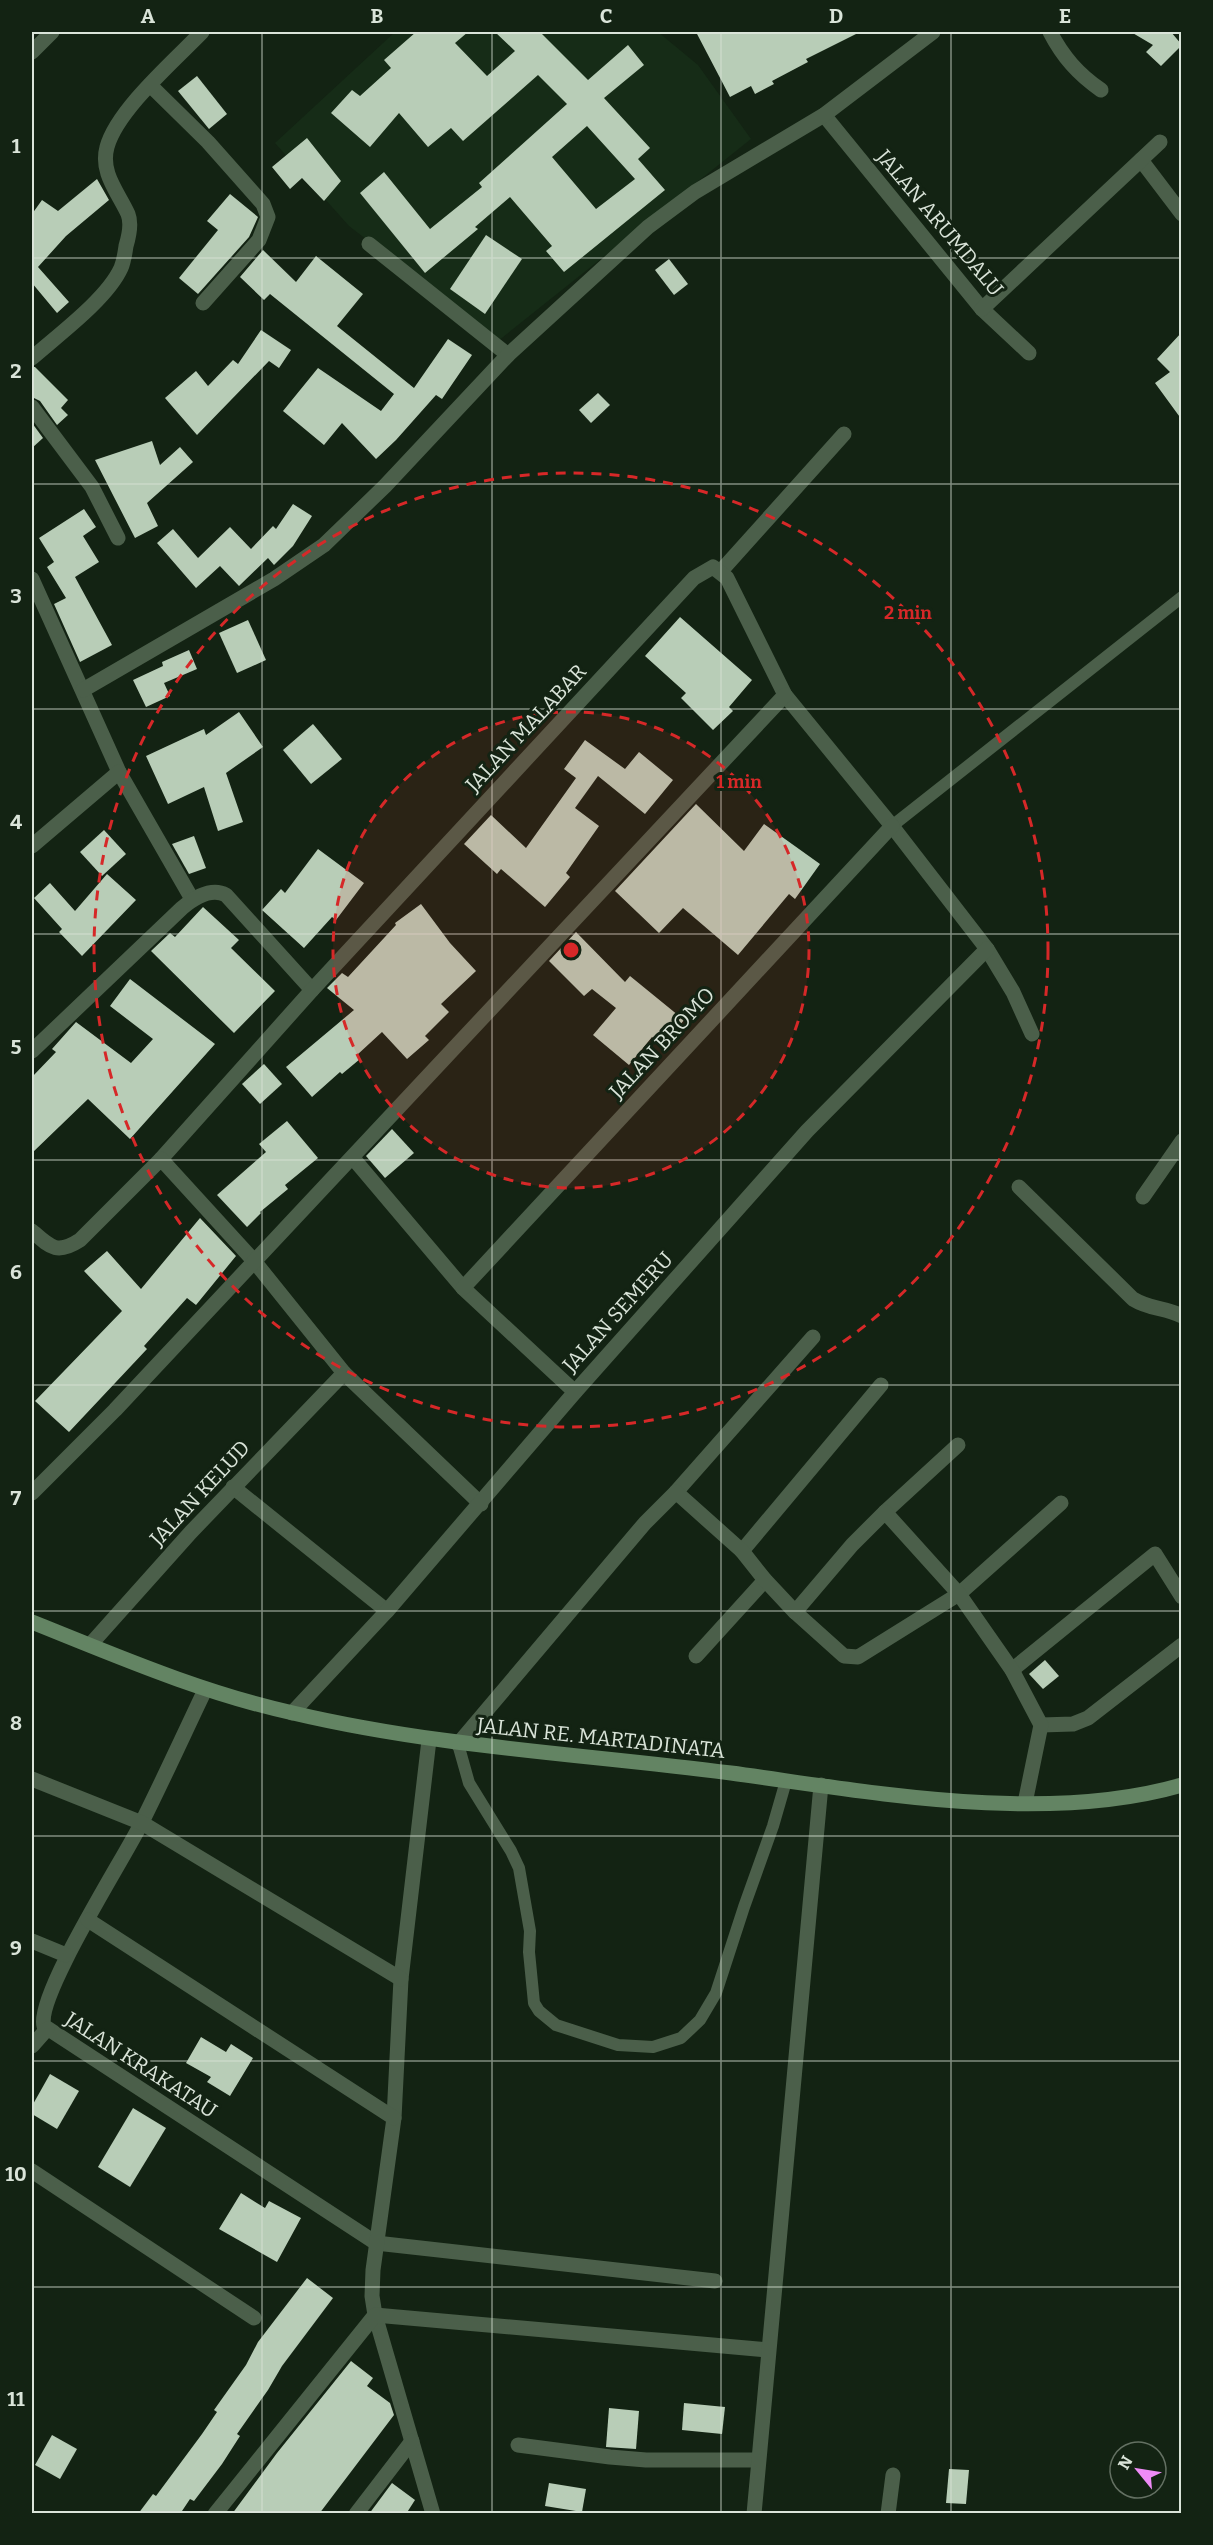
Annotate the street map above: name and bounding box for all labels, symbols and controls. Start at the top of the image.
text: A [141,4,156,28]
text: B [371,4,384,28]
text: C [600,4,612,28]
text: D [829,4,843,28]
text: E [1059,4,1071,28]
text: 1 [12,134,21,158]
street label: JALAN ARUMDALU [870,144,1009,302]
text: 2 [10,359,22,383]
text: 3 [10,584,22,608]
text: 2 min [884,602,932,624]
street label: JALAN MALABAR [460,659,592,798]
text: 1 min [716,771,762,793]
text: 4 [10,810,22,834]
centre of rings [561,940,581,960]
street label: JALAN BROMO [603,982,720,1105]
text: 5 [11,1035,22,1059]
street label: JALAN SEMERU [557,1246,679,1378]
text: 6 [10,1260,22,1284]
street label: JALAN KELUD [144,1435,256,1552]
text: 7 [11,1486,22,1510]
text: 8 [10,1711,22,1735]
street label: JALAN RE. MARTADINATA [475,1712,726,1764]
text: 9 [10,1936,22,1960]
street label: JALAN KRAKATAU [59,2006,222,2124]
text: 10 [5,2162,27,2186]
text: 11 [7,2387,25,2411]
north arrow [1108,2440,1168,2500]
text: N [1114,2453,1137,2473]

